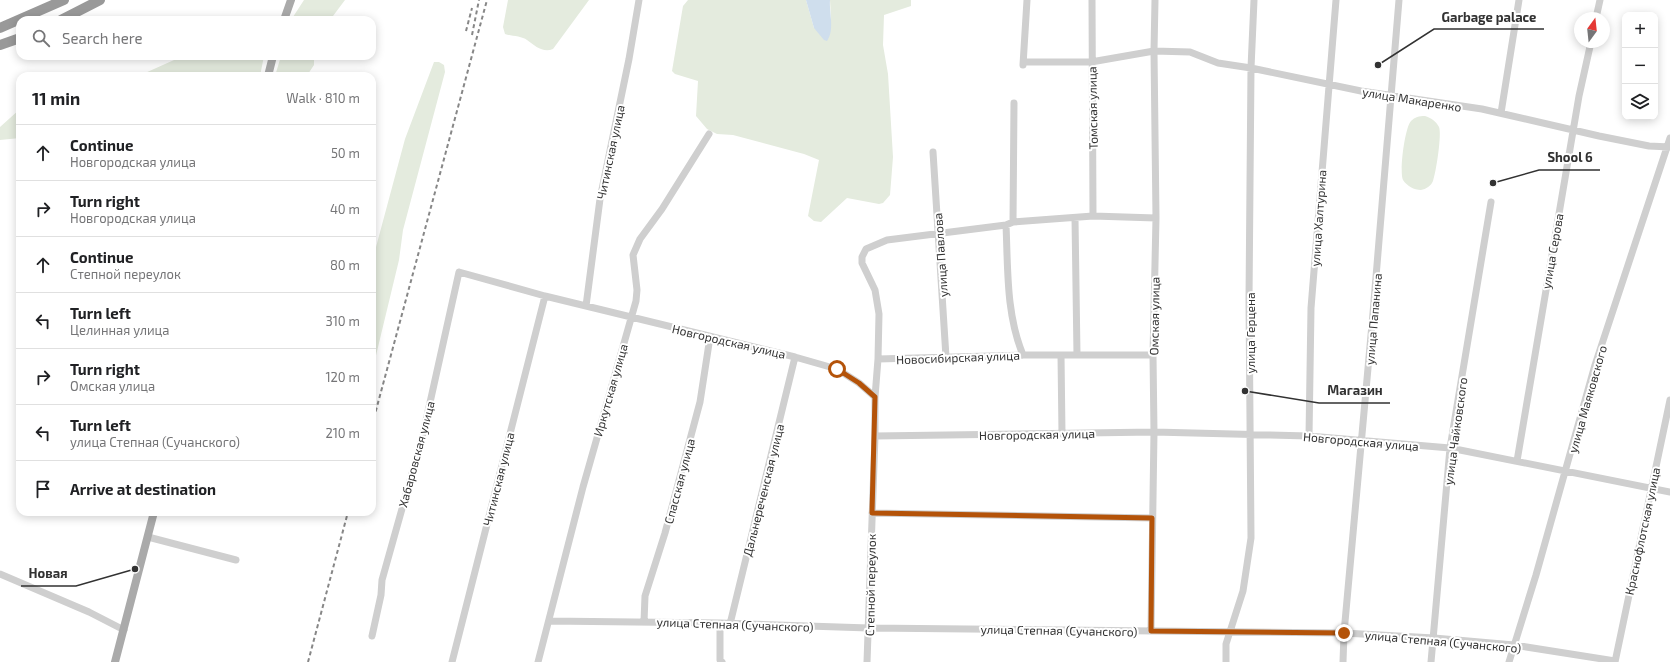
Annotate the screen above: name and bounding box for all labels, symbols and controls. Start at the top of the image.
callout: Garbage palace [1434,4,1544,29]
text: Garbage palace [1442,9,1536,25]
north arrow [1574,12,1610,48]
map controls [1622,12,1658,120]
button: + [1622,12,1658,48]
search box [16,16,376,60]
icon: search [30,27,52,49]
text: Search here [62,29,143,47]
button: − [1622,48,1658,84]
street label: Томская улица [1084,66,1101,150]
street label: улица Макаренко [1361,84,1463,115]
button: layers [1622,84,1658,120]
text: 11 min [32,88,80,108]
text: Walk · 810 m [286,90,360,106]
street label: Читинская улица [593,104,628,201]
text: Continue [70,136,133,154]
icon: ahead [32,142,54,164]
text: 50 m [331,145,360,161]
callout: Shool 6 [1539,145,1600,170]
text: Shool 6 [1547,149,1593,165]
text: Новгородская улица [70,154,196,170]
street label: улица Халтурина [1308,169,1329,267]
text: Turn right [70,192,140,210]
icon: right [32,198,54,220]
text: 40 m [330,201,360,217]
text: Новгородская улица [70,210,196,226]
street label: улица Павлова [930,212,951,298]
street label: улица Серова [1538,212,1567,290]
text: Continue [70,248,133,266]
icon: ahead [32,254,54,276]
text: 80 m [330,257,360,273]
text: Степной переулок [70,266,181,282]
street label: улица Папанина [1362,273,1385,366]
street label: Омская улица [1146,277,1163,355]
street label: улица Герцена [1243,292,1258,374]
text: Turn left [70,304,131,322]
icon: left [32,310,54,332]
text: 310 m [325,313,360,329]
street label: Новгородская улица [671,321,787,362]
text: Целинная улица [70,322,170,338]
street label: Иркутская улица [590,342,631,438]
street label: улица Маяковского [1565,344,1610,455]
street label: Новосибирская улица [896,348,1020,367]
text: Turn right [70,360,140,378]
route start [828,360,846,378]
icon: right [32,366,54,388]
text: 120 m [325,369,360,385]
street label: улица Чайковского [1441,376,1471,486]
text: Омская улица [70,378,155,394]
callout: Магазин [1319,378,1390,403]
text: Магазин [1327,382,1383,398]
street label: Хабаровская улица [395,399,438,509]
text: Turn left [70,416,131,434]
icon: left [32,422,54,444]
street label: Дальнереченская улица [740,422,787,558]
text: 210 m [325,425,360,441]
street label: Новгородская улица [979,426,1095,443]
street label: Новгородская улица [1302,429,1419,454]
street label: Читинская улица [480,431,517,528]
text: улица Степная (Сучанского) [70,434,240,450]
street label: Спасская улица [661,437,698,525]
street label: Краснофлотская улица [1622,466,1663,596]
icon: arrive [32,478,54,500]
text: Arrive at destination [70,480,216,498]
street label: Степной переулок [862,533,879,636]
callout: Новая [21,561,76,586]
text: Новая [29,565,67,581]
street label: улица Степная (Сучанского) [656,614,814,635]
street label: улица Степная (Сучанского) [980,622,1138,639]
route end [1335,624,1353,642]
street label: улица Степная (Сучанского) [1364,627,1522,656]

